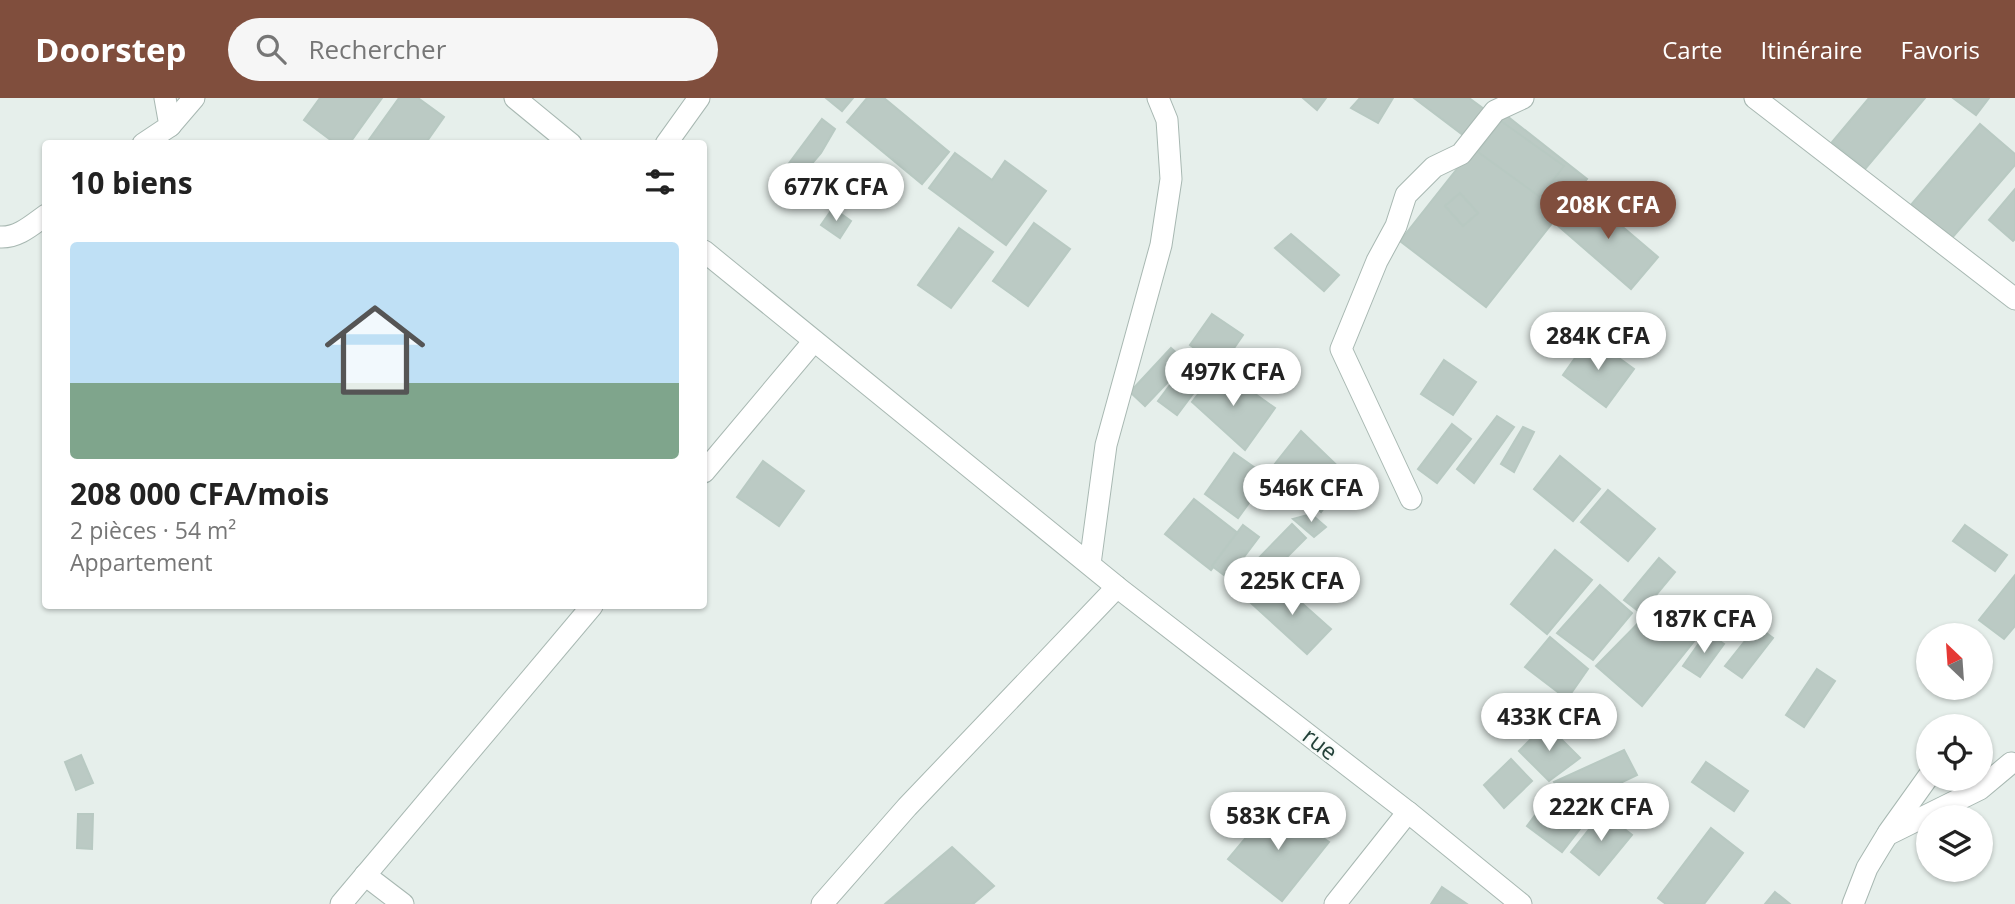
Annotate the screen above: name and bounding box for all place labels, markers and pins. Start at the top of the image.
pin: 677K CFA [764,164,908,223]
pin: 208K CFA [1536,181,1680,241]
pin: 284K CFA [1526,313,1670,372]
pin: 497K CFA [1161,348,1305,408]
pin: 546K CFA [1239,464,1383,524]
pin: 225K CFA [1220,558,1364,617]
pin: 187K CFA [1632,596,1776,655]
pin: 433K CFA [1477,694,1621,753]
pin: 222K CFA [1529,784,1673,843]
pin: 583K CFA [1206,792,1350,852]

